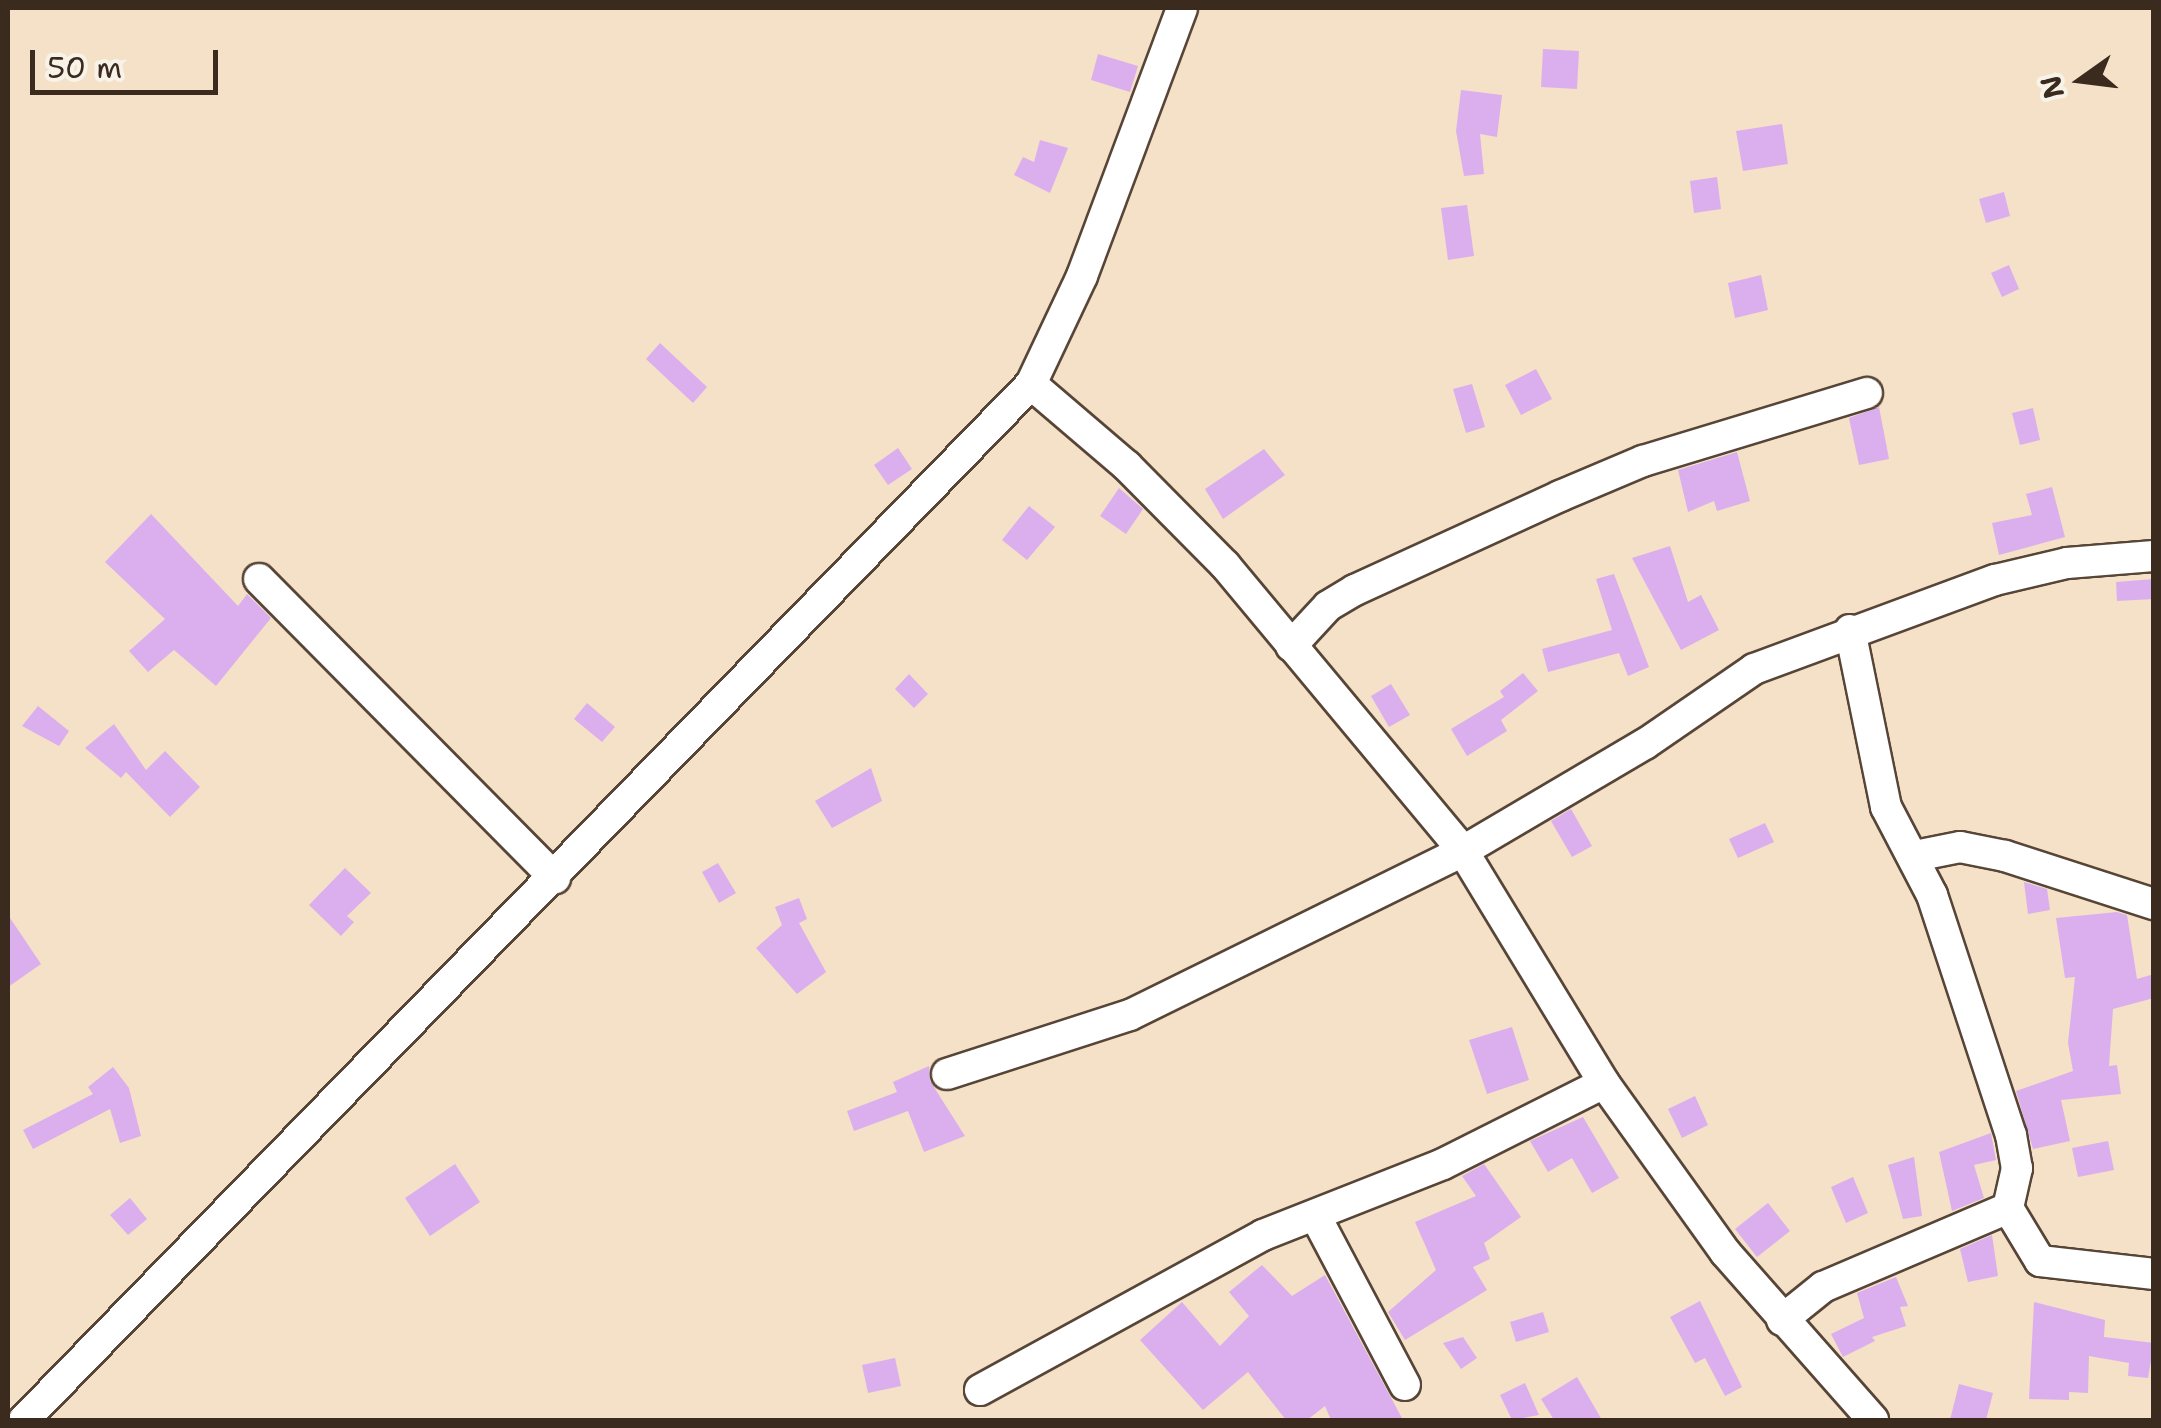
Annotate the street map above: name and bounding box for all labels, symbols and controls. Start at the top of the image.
scale bar [35,30,222,92]
north arrow [2031,30,2131,130]
text: 50 m [47,47,122,88]
text: N [2031,72,2073,103]

